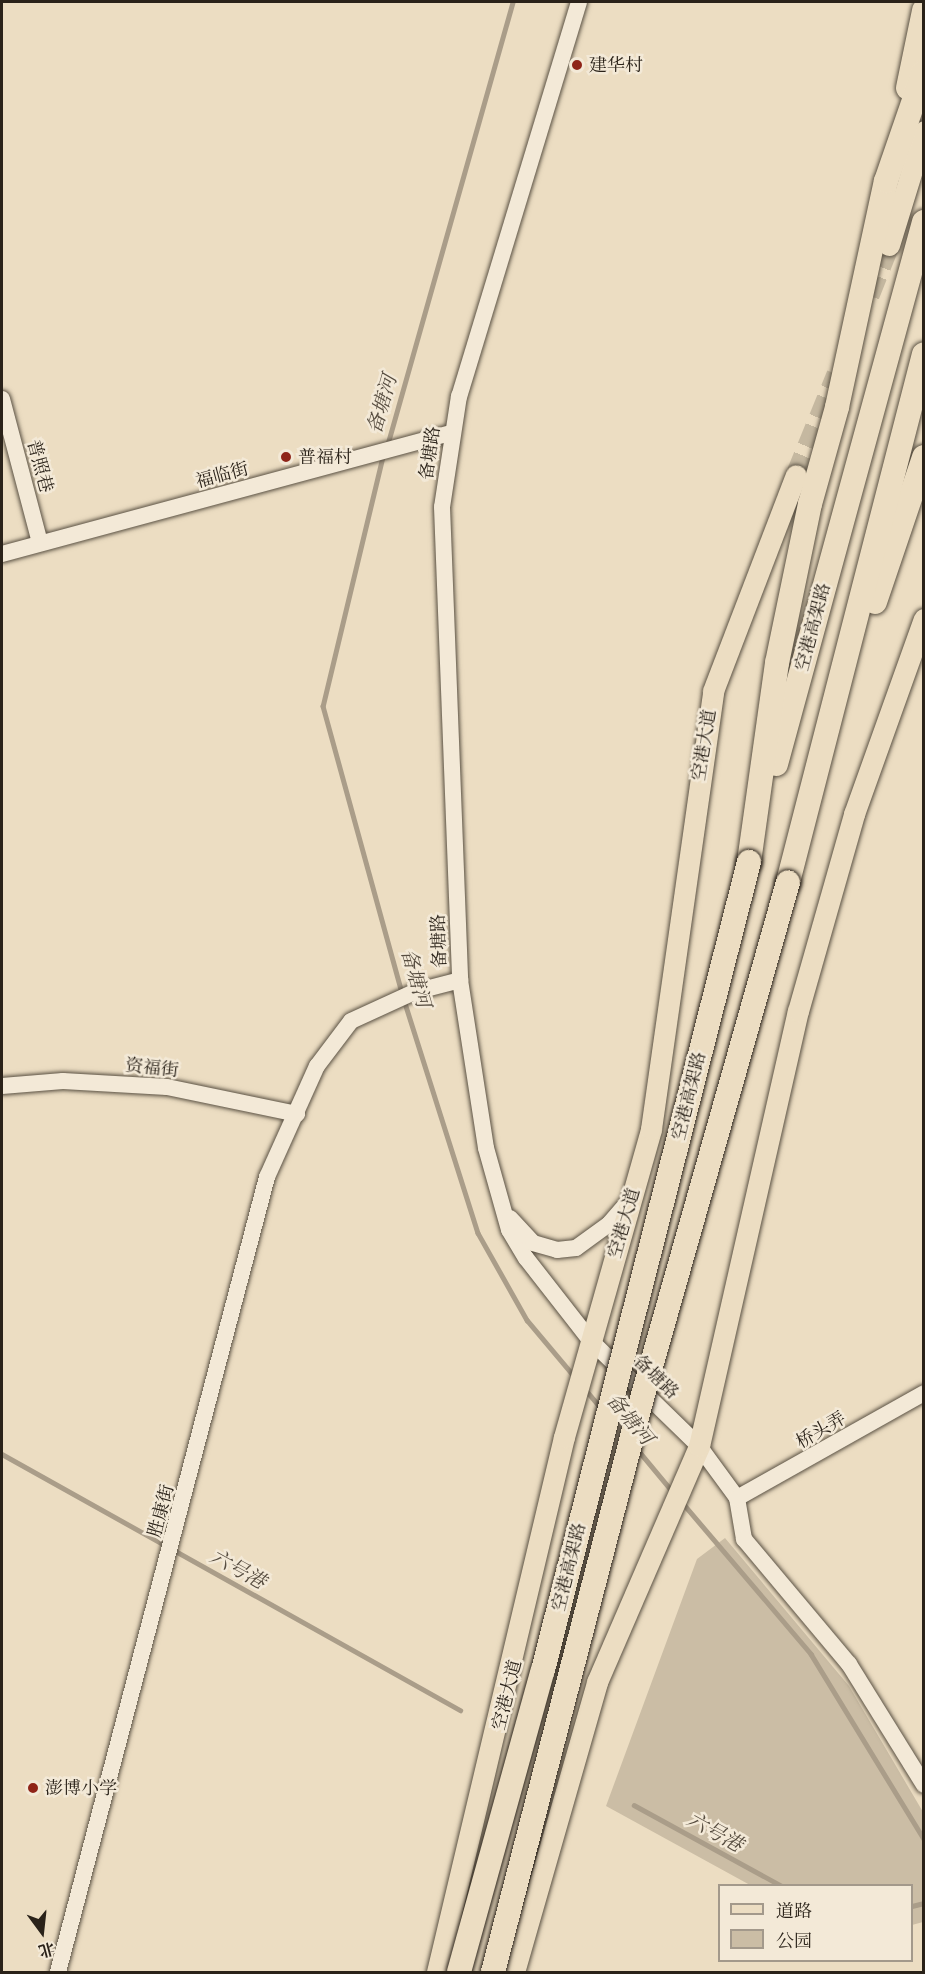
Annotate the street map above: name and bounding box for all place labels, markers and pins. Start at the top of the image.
place label: 建华村 [589,54,643,76]
marker: 建华村 [570,58,584,72]
place label: 普福村 [298,446,352,468]
marker: 普福村 [279,450,293,464]
place label: 澎博小学 [45,1777,117,1799]
marker: 澎博小学 [26,1781,40,1795]

